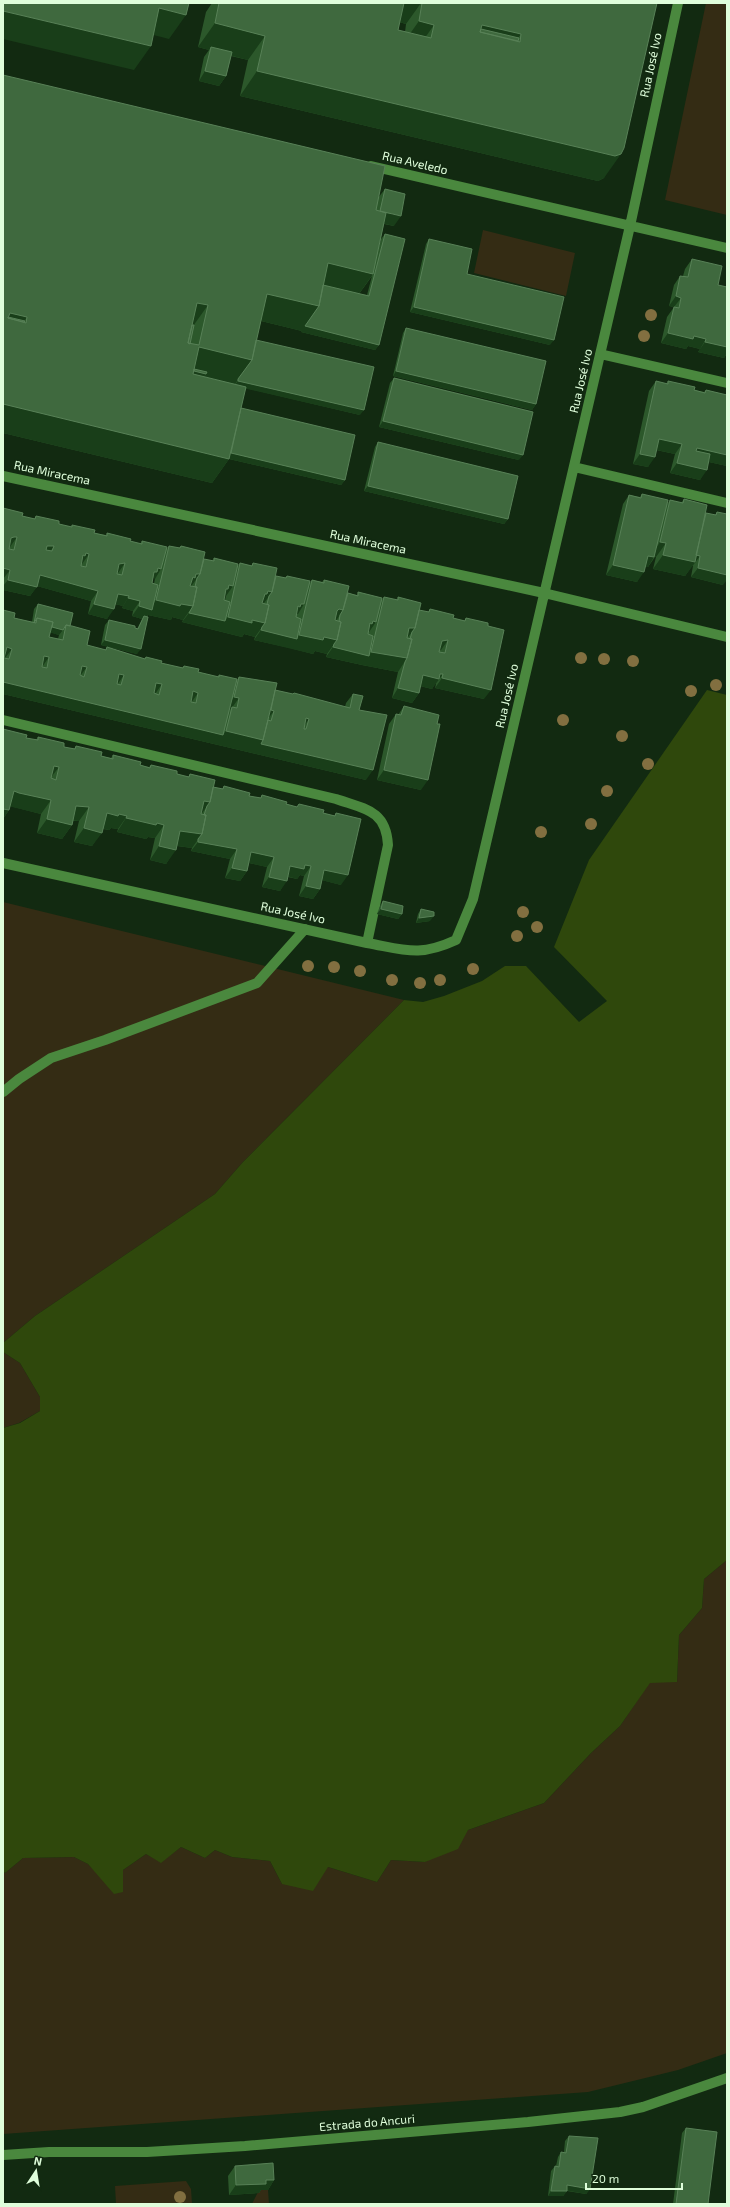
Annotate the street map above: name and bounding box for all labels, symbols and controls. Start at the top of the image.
street label: Rua José Ivo [636,31,664,98]
street label: Rua Aveledo [381,148,450,176]
street label: Rua José Ivo [566,347,594,414]
street label: Rua Miracema [13,457,92,487]
street label: Rua Miracema [329,526,408,556]
street label: Rua José Ivo [492,662,520,729]
street label: Rua José Ivo [260,898,327,926]
street label: Estrada do Ancuri [319,2111,415,2133]
north arrow [16,2151,56,2191]
text: N [33,2154,43,2168]
scale bar [586,2165,682,2191]
text: 20 m [592,2171,619,2185]

